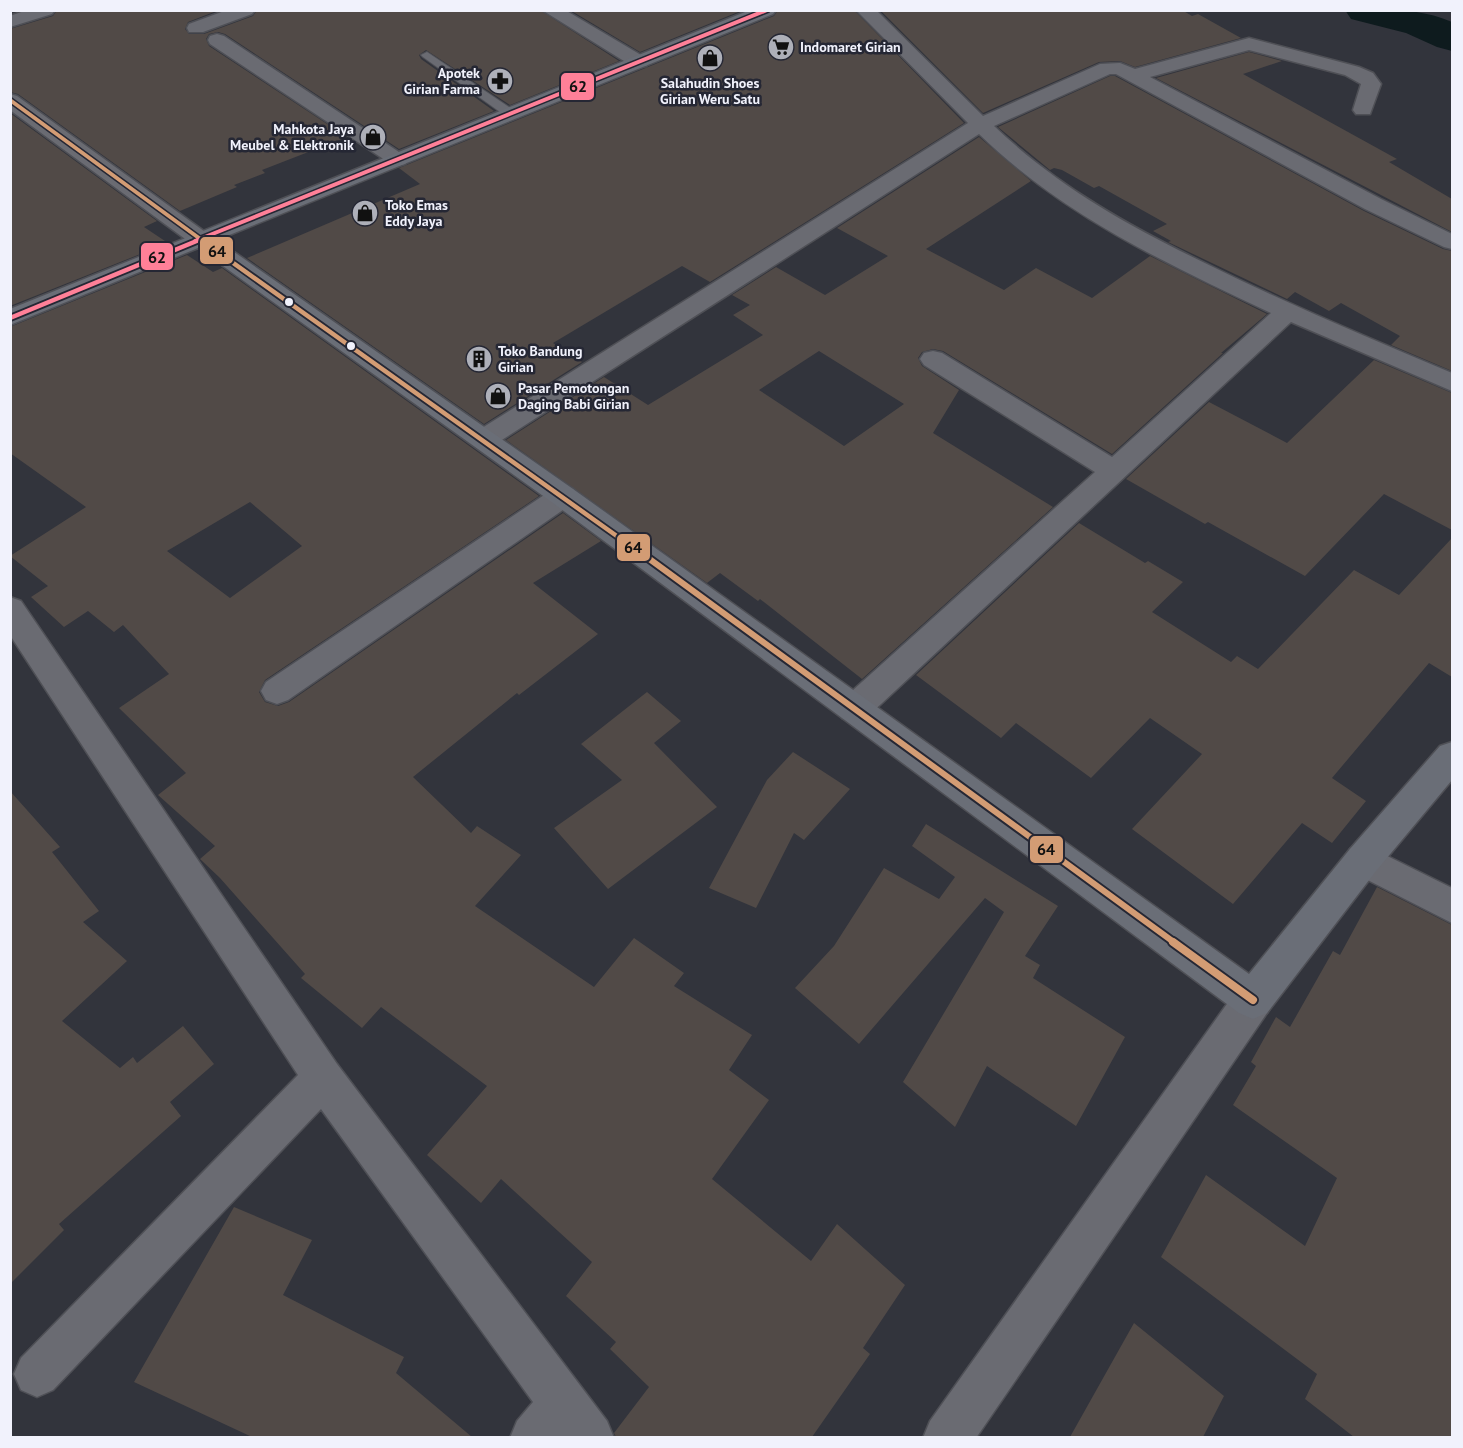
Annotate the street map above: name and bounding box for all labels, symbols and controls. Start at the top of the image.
supermarket icon: Indomaret Girian [766,32,796,62]
place label: Indomaret Girian [800,38,901,56]
shop icon: Salahudin Shoes Girian Weru Satu [695,43,725,73]
place label: Apotek Girian Farma [404,64,480,98]
pharmacy icon: Apotek Girian Farma [485,66,515,96]
line badge: 62 [560,72,595,101]
place label: Salahudin Shoes Girian Weru Satu [660,74,760,108]
text: 62 [569,76,587,96]
place label: Mahkota Jaya Meubel & Elektronik [230,120,354,154]
shop icon: Mahkota Jaya Meubel & Elektronik [358,122,388,152]
place label: Toko Emas Eddy Jaya [385,196,448,230]
shop icon: Toko Emas Eddy Jaya [350,198,380,228]
line badge: 64 [199,236,234,265]
text: 64 [208,241,226,261]
line badge: 62 [140,242,174,271]
text: 62 [148,247,166,267]
unlabelled marker [283,296,295,308]
unlabelled marker [345,340,357,352]
place label: Toko Bandung Girian [498,342,583,376]
building icon: Toko Bandung Girian [464,344,494,374]
place label: Pasar Pemotongan Daging Babi Girian [518,379,629,413]
shop icon: Pasar Pemotongan Daging Babi Girian [483,381,513,411]
line badge: 64 [616,533,651,562]
text: 64 [624,537,642,557]
line badge: 64 [1029,835,1064,864]
text: 64 [1037,839,1055,859]

